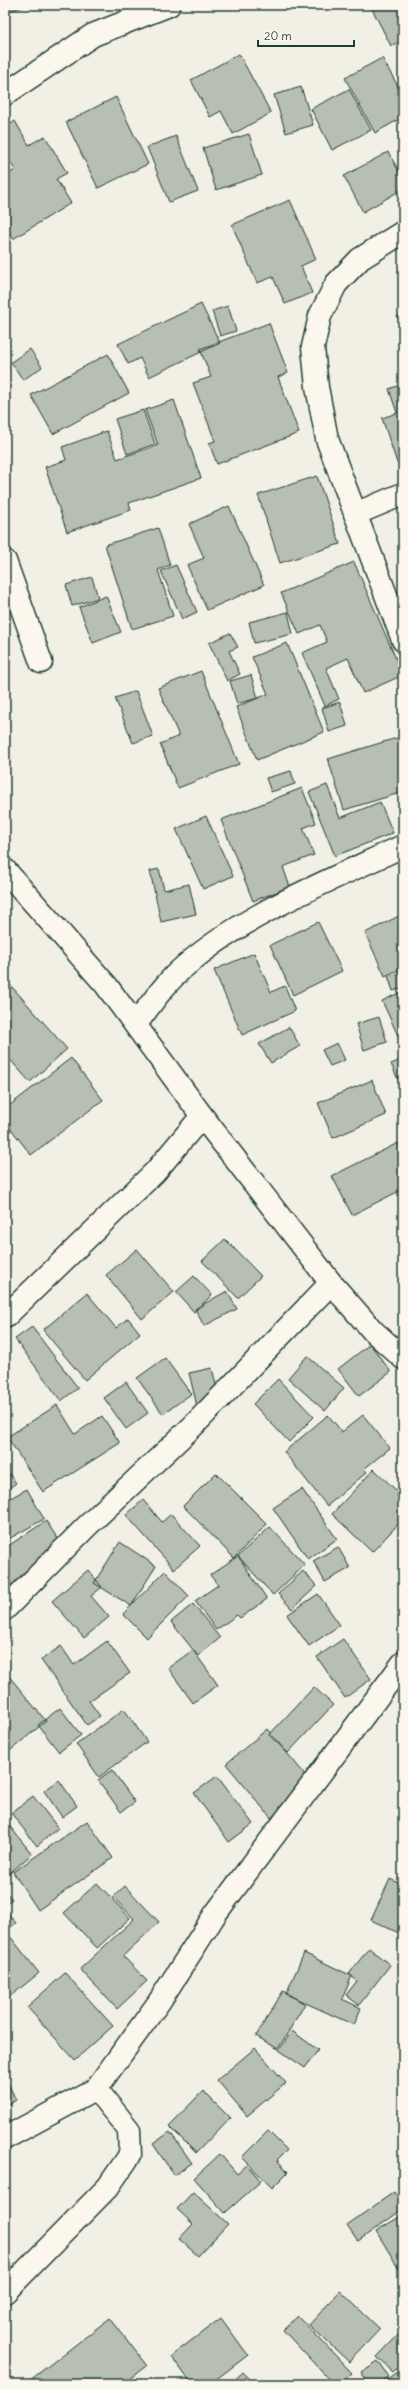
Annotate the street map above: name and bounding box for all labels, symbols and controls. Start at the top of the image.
scale bar [258,22,354,48]
text: 20 m [264,28,292,43]

